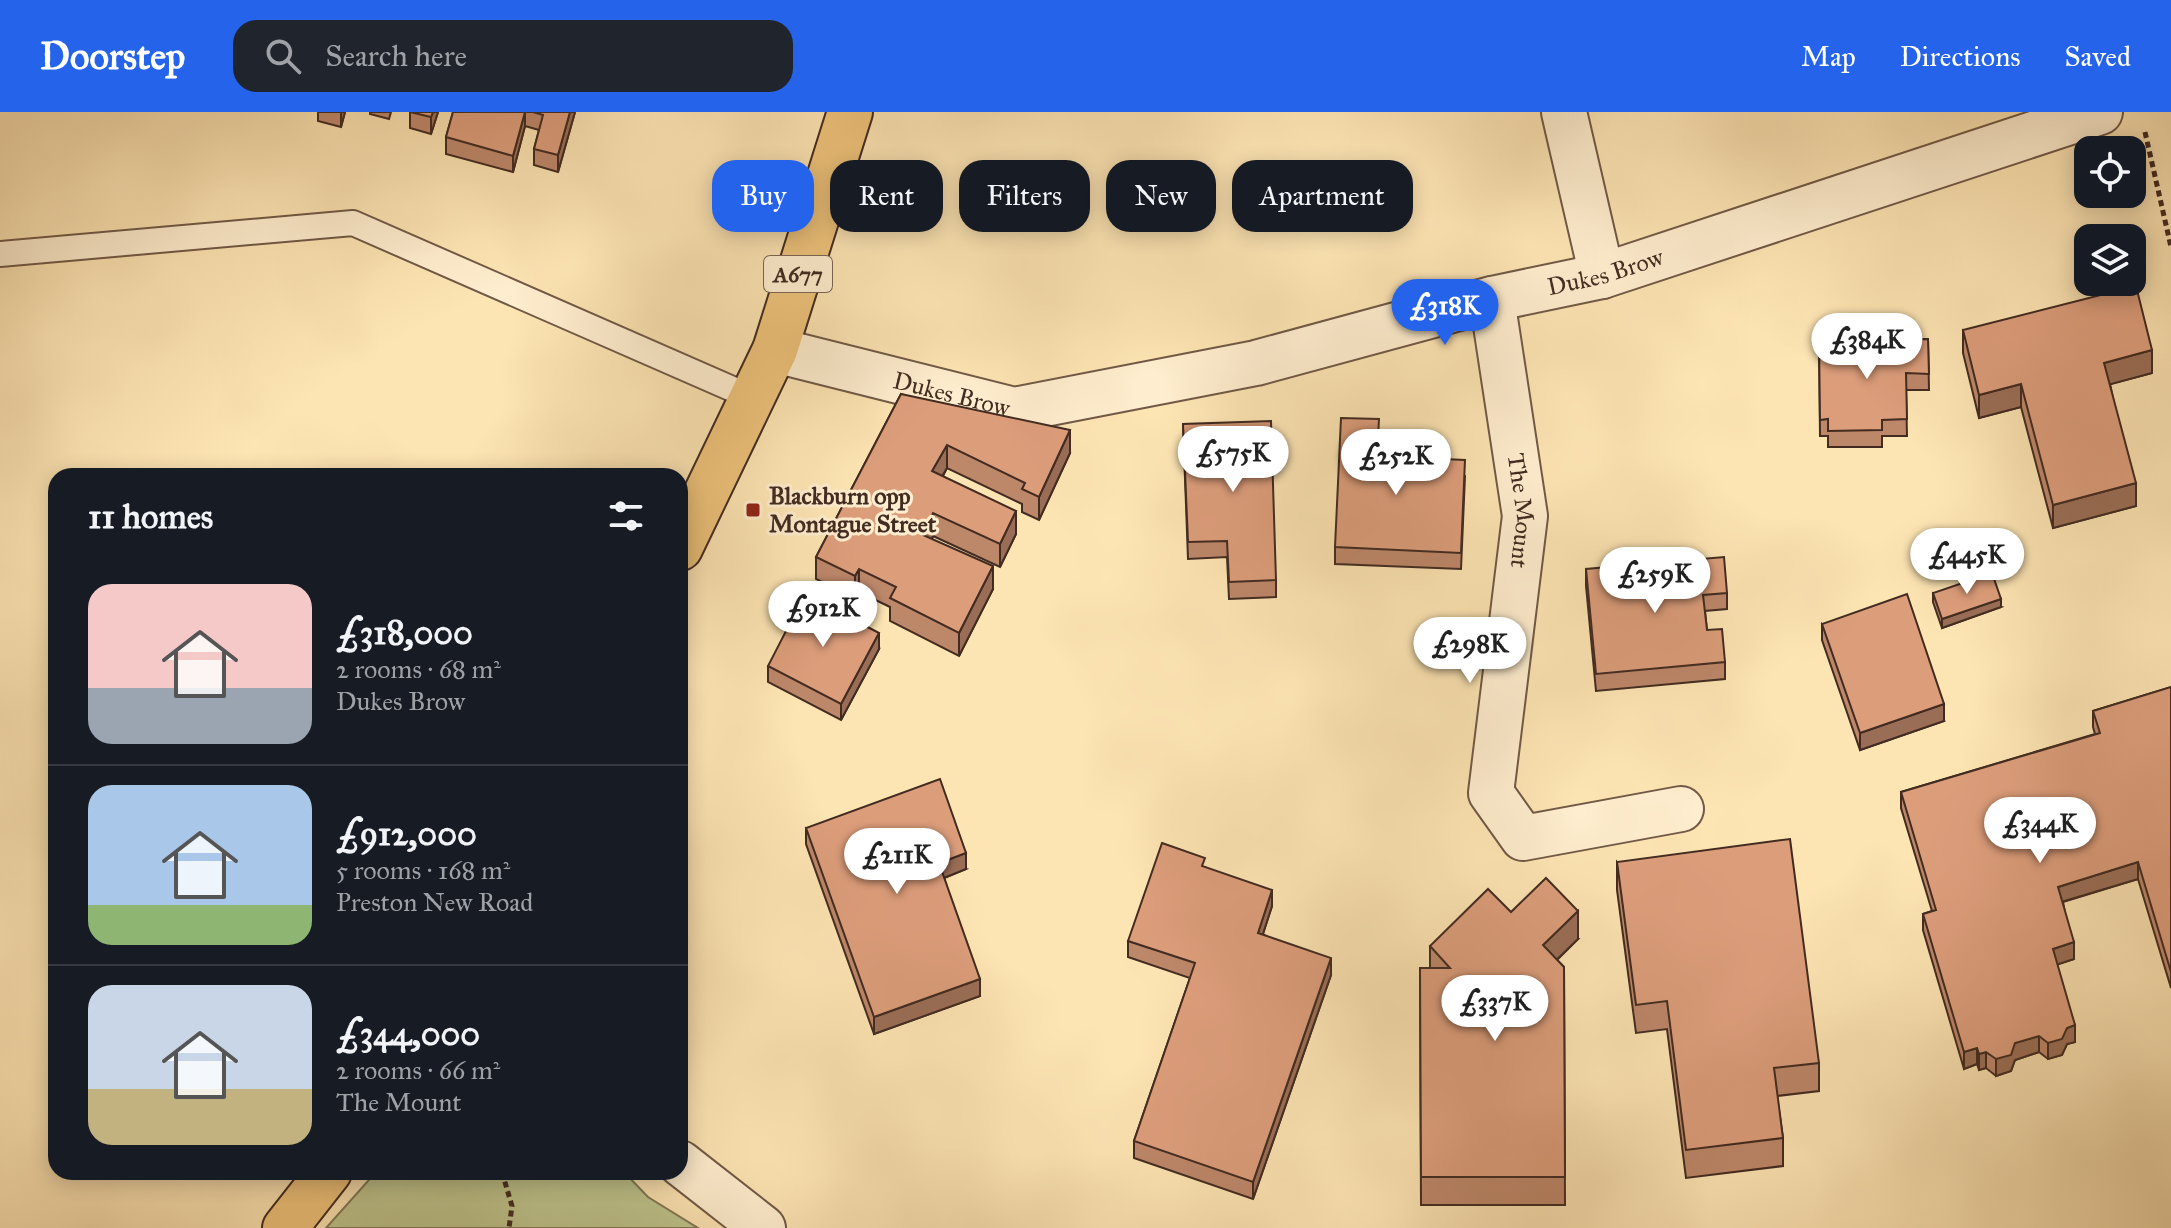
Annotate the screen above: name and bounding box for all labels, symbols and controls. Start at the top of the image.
search box [233,20,793,92]
text: Doorstep [40,33,185,79]
icon: search [261,34,305,78]
text: Search here [325,38,467,74]
text: Map [1801,39,1856,74]
text: Directions [1900,39,2021,74]
text: Saved [2065,39,2131,74]
map controls [2074,136,2146,296]
button: locate [2074,136,2146,208]
chip: Buy [712,160,814,232]
chip: Rent [830,160,943,232]
chip: Filters [959,160,1090,232]
chip: New [1106,160,1216,232]
chip: Apartment [1232,160,1413,232]
button: layers [2074,224,2146,296]
street label: Dukes Brow [1545,241,1668,302]
road number: A677 [764,256,832,292]
pin: £318K [1389,279,1501,347]
text: £318K [1409,289,1481,321]
pin: £384K [1811,313,1923,381]
text: £384K [1829,323,1905,355]
street label: Dukes Brow [890,365,1014,424]
pin: £575K [1177,426,1289,494]
pin: £252K [1340,429,1452,497]
text: £575K [1196,436,1270,468]
text: £252K [1359,439,1433,471]
street label: The Mount [1501,451,1541,570]
place label: Blackburn opp Montague Street [769,481,937,539]
icon: filters [604,494,648,538]
text: 11 homes [88,496,213,537]
marker: Blackburn opp Montague Street [744,501,762,519]
pin: £445K [1911,528,2023,596]
text: £445K [1928,538,2006,570]
pin: £259K [1599,547,1711,615]
text: £259K [1617,557,1693,589]
pin: £912K [767,581,879,649]
text: £912K [786,591,860,623]
text: £318,000 [336,612,473,653]
icon: home [152,616,248,712]
pin: £298K [1414,617,1526,685]
text: £298K [1431,627,1509,659]
text: 2 rooms · 68 m² [336,653,501,685]
text: Dukes Brow [336,685,465,717]
pin: £344K [1984,797,2096,865]
text: £344K [2002,807,2078,839]
text: £912,000 [336,813,477,854]
icon: home [152,817,248,913]
pin: £211K [841,828,953,896]
text: £211K [862,838,932,870]
text: 5 rooms · 168 m² [336,854,510,886]
text: Preston New Road [336,886,533,918]
pin: £337K [1439,975,1551,1043]
text: £337K [1459,985,1531,1017]
text: £344,000 [336,1013,480,1054]
icon: home [152,1017,248,1113]
text: 2 rooms · 66 m² [336,1054,500,1086]
text: The Mount [336,1086,461,1118]

